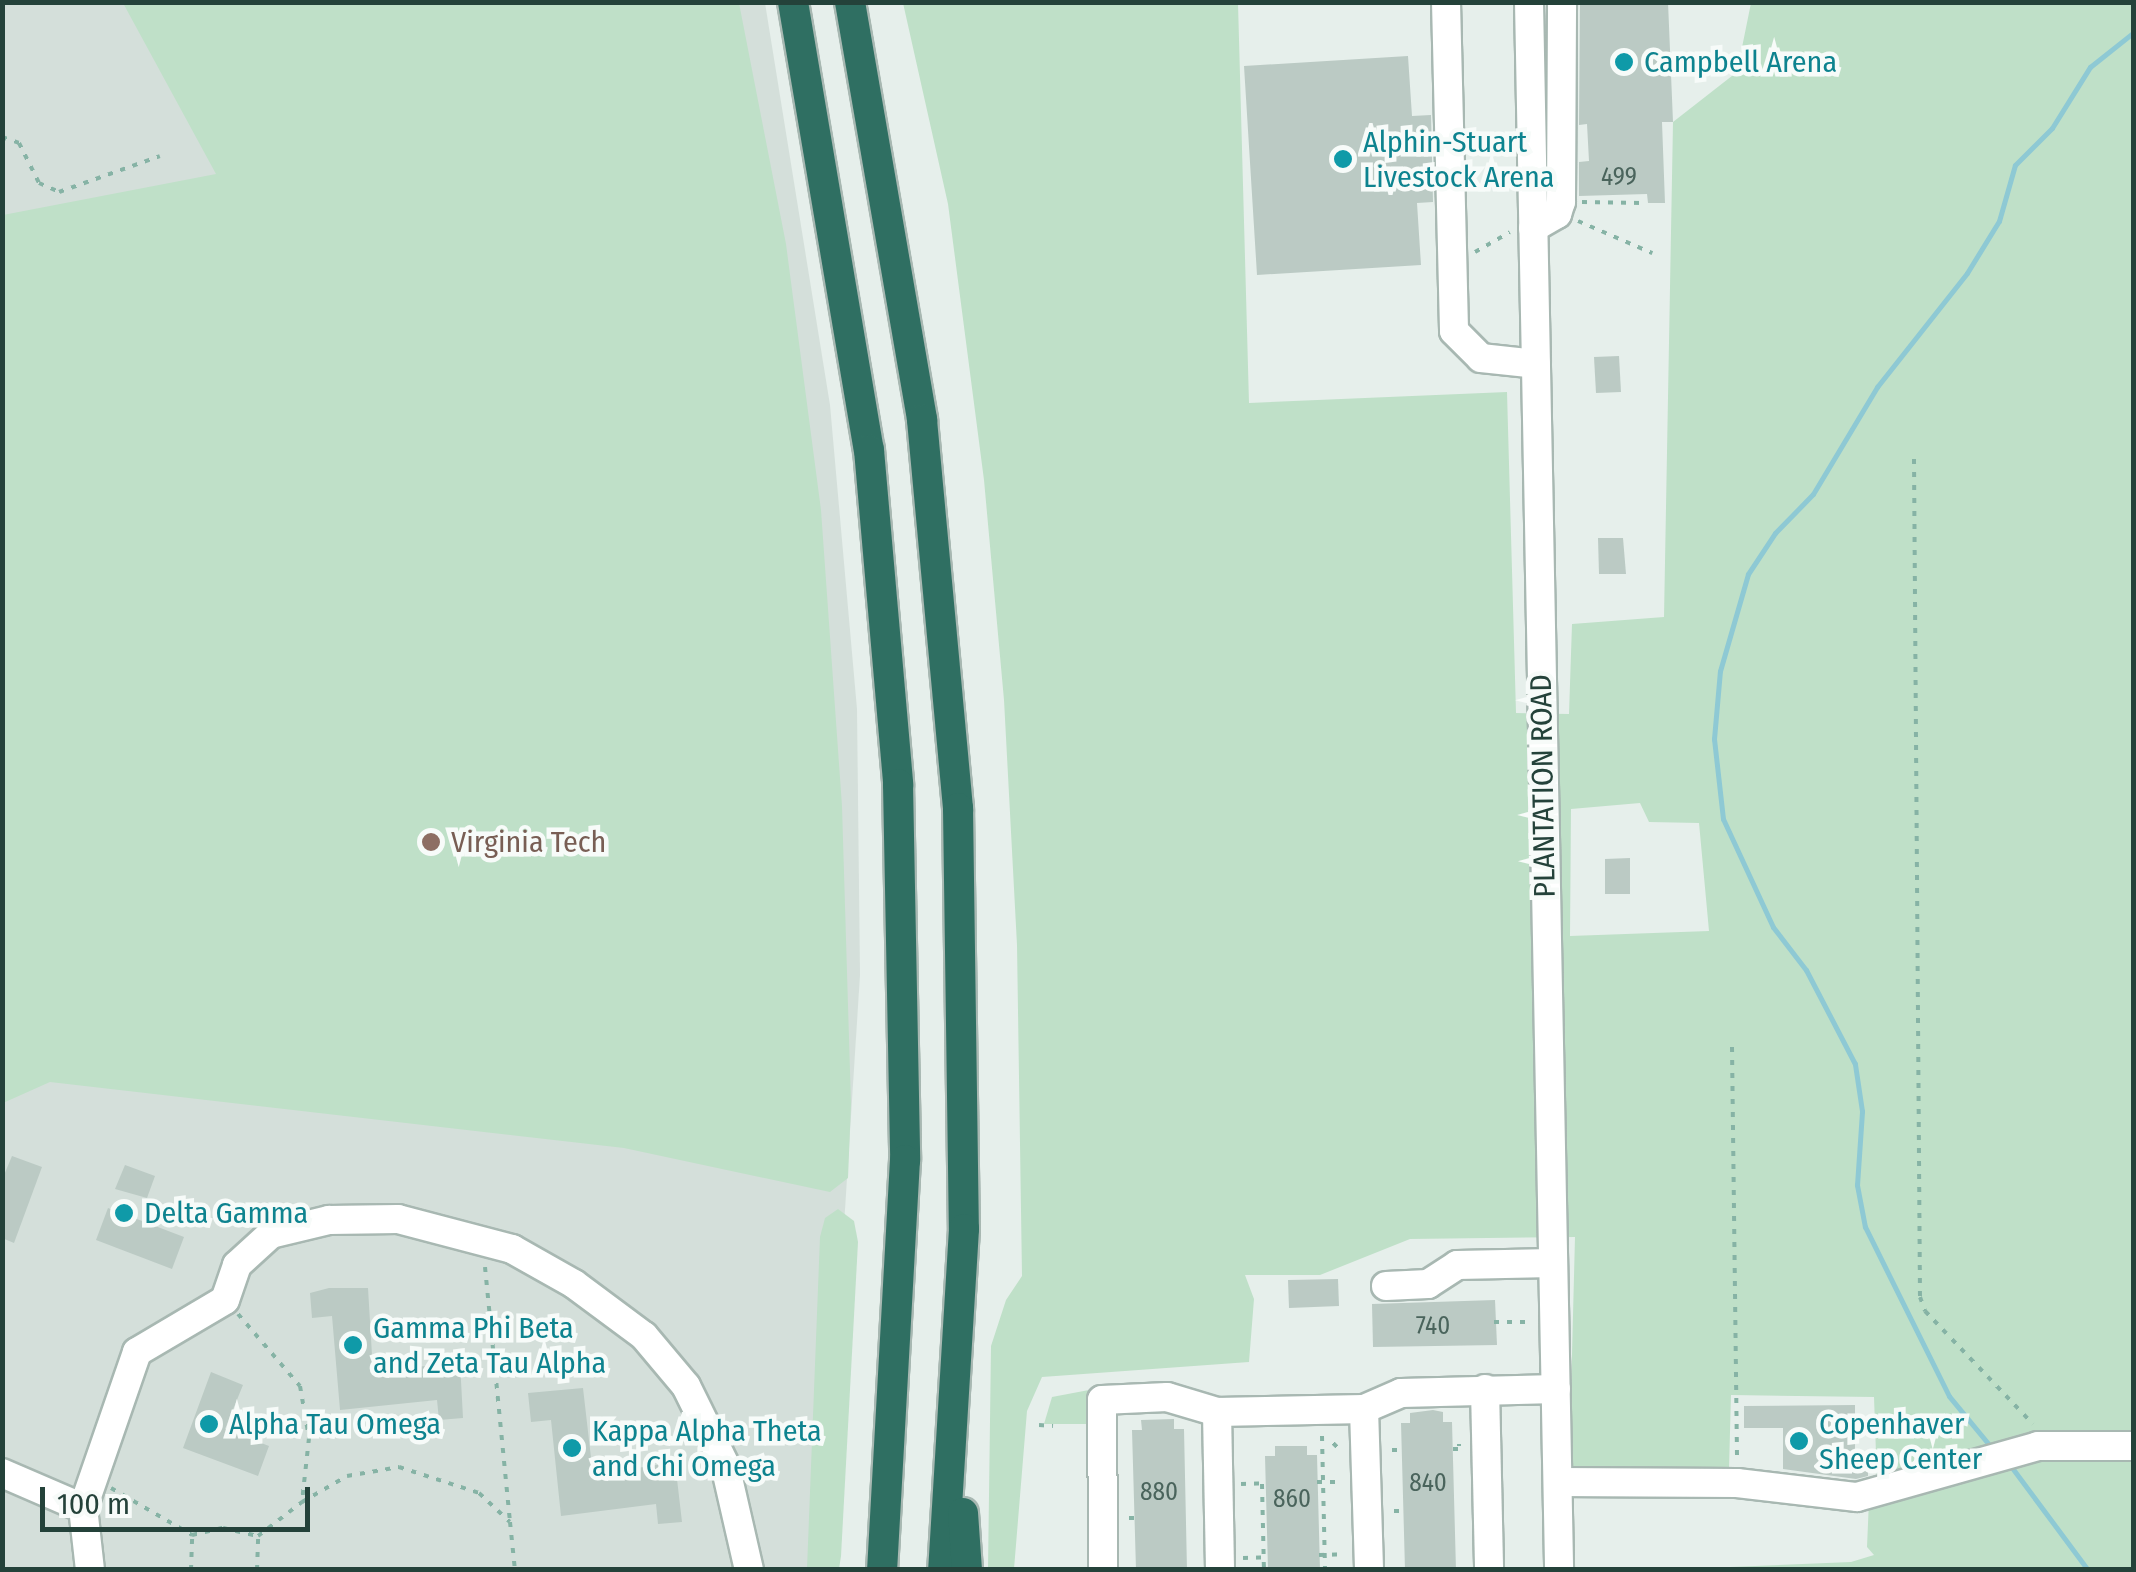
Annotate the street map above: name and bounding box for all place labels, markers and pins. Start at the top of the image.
place label: Campbell Arena [1644,44,1837,80]
marker: Campbell Arena [1613,51,1635,73]
place label: Alphin-Stuart Livestock Arena [1363,124,1554,194]
marker: Alphin-Stuart Livestock Arena [1332,148,1354,170]
place label: Virginia Tech [451,824,606,860]
marker: Virginia Tech [420,831,442,853]
place label: Delta Gamma [144,1195,308,1231]
marker: Delta Gamma [113,1202,135,1224]
place label: Gamma Phi Beta and Zeta Tau Alpha [373,1310,606,1380]
marker: Gamma Phi Beta and Zeta Tau Alpha [342,1334,364,1356]
place label: Alpha Tau Omega [229,1406,441,1442]
place label: Copenhaver Sheep Center [1819,1406,1982,1476]
marker: Alpha Tau Omega [198,1413,220,1435]
place label: Kappa Alpha Theta and Chi Omega [592,1413,822,1484]
marker: Copenhaver Sheep Center [1788,1430,1810,1452]
marker: Kappa Alpha Theta and Chi Omega [561,1437,583,1459]

